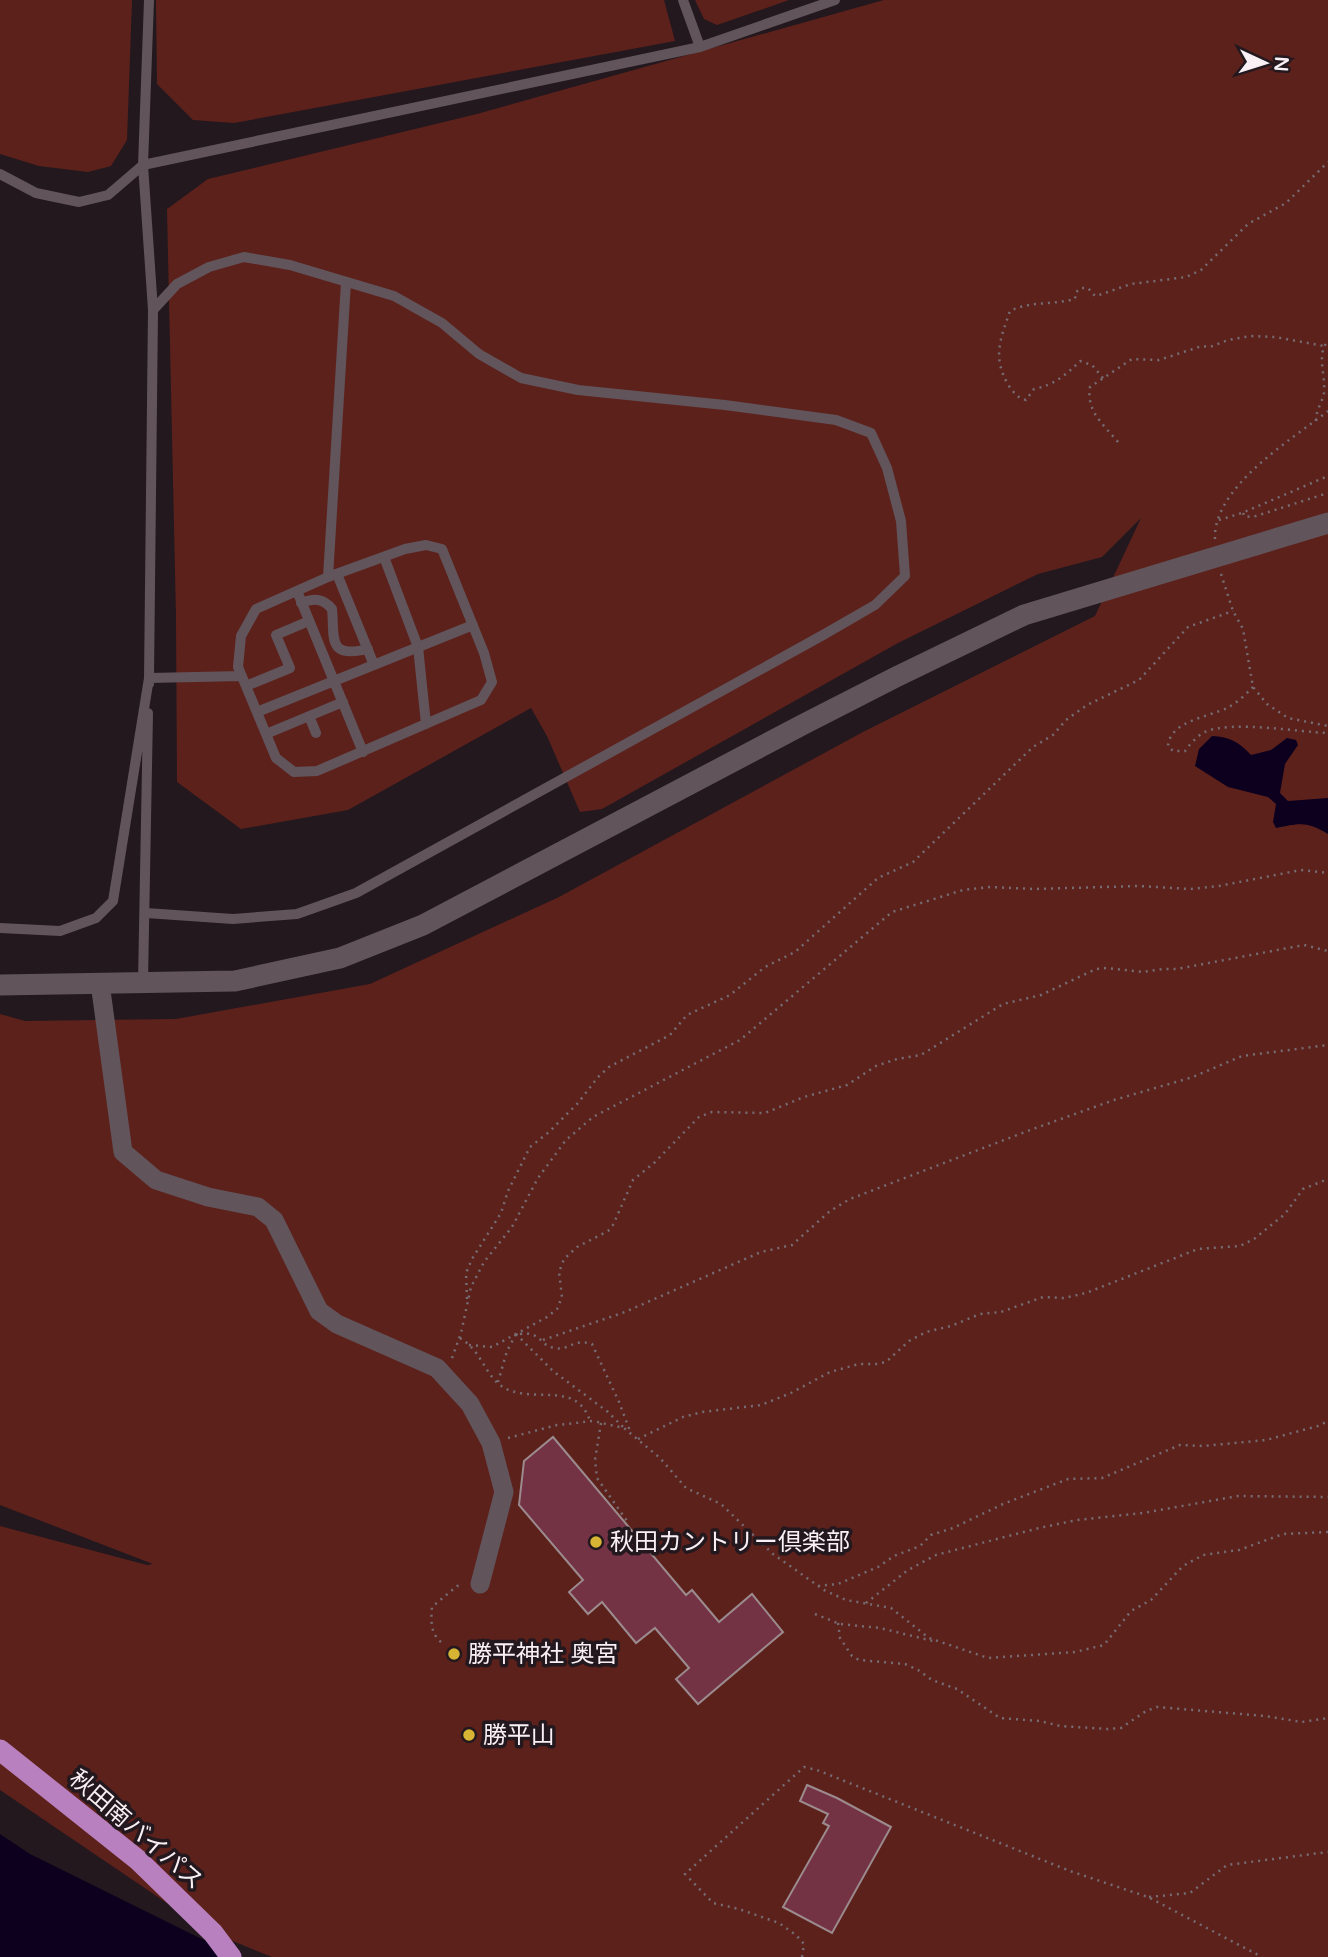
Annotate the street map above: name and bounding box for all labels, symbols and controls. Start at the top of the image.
north arrow [1230,28,1300,98]
text: N [1269,56,1292,72]
place label: 秋田カントリー倶楽部 [610,1528,850,1557]
marker: 秋田カントリー倶楽部 [588,1534,604,1550]
place label: 勝平神社 奥宮 [468,1640,618,1669]
marker: 勝平神社 奥宮 [446,1646,462,1662]
place label: 勝平山 [483,1721,555,1750]
marker: 勝平山 [461,1727,477,1743]
street label: 秋田南バイパス [63,1764,209,1896]

